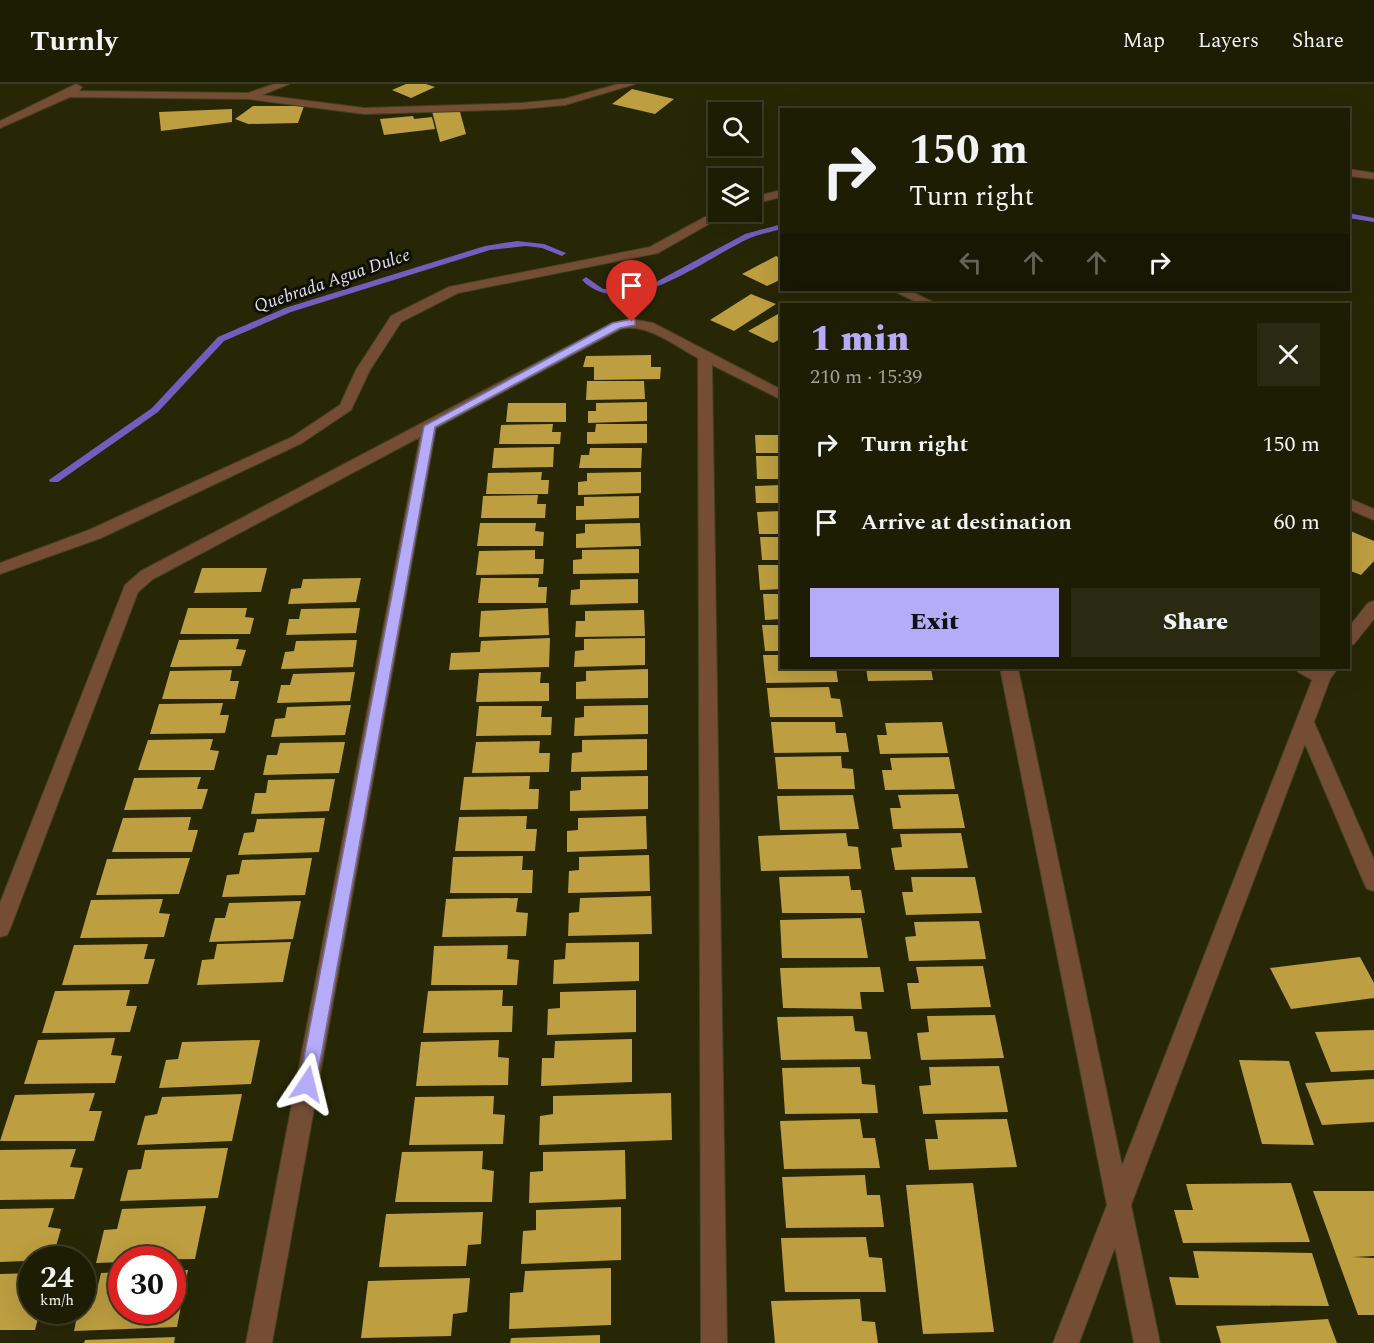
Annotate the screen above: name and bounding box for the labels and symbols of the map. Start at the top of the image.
water label: Quebrada Agua Dulce [250,241,414,320]
pin [606,260,657,322]
position arrow [275,1052,339,1116]
speed limit sign: 30 [108,1246,186,1324]

